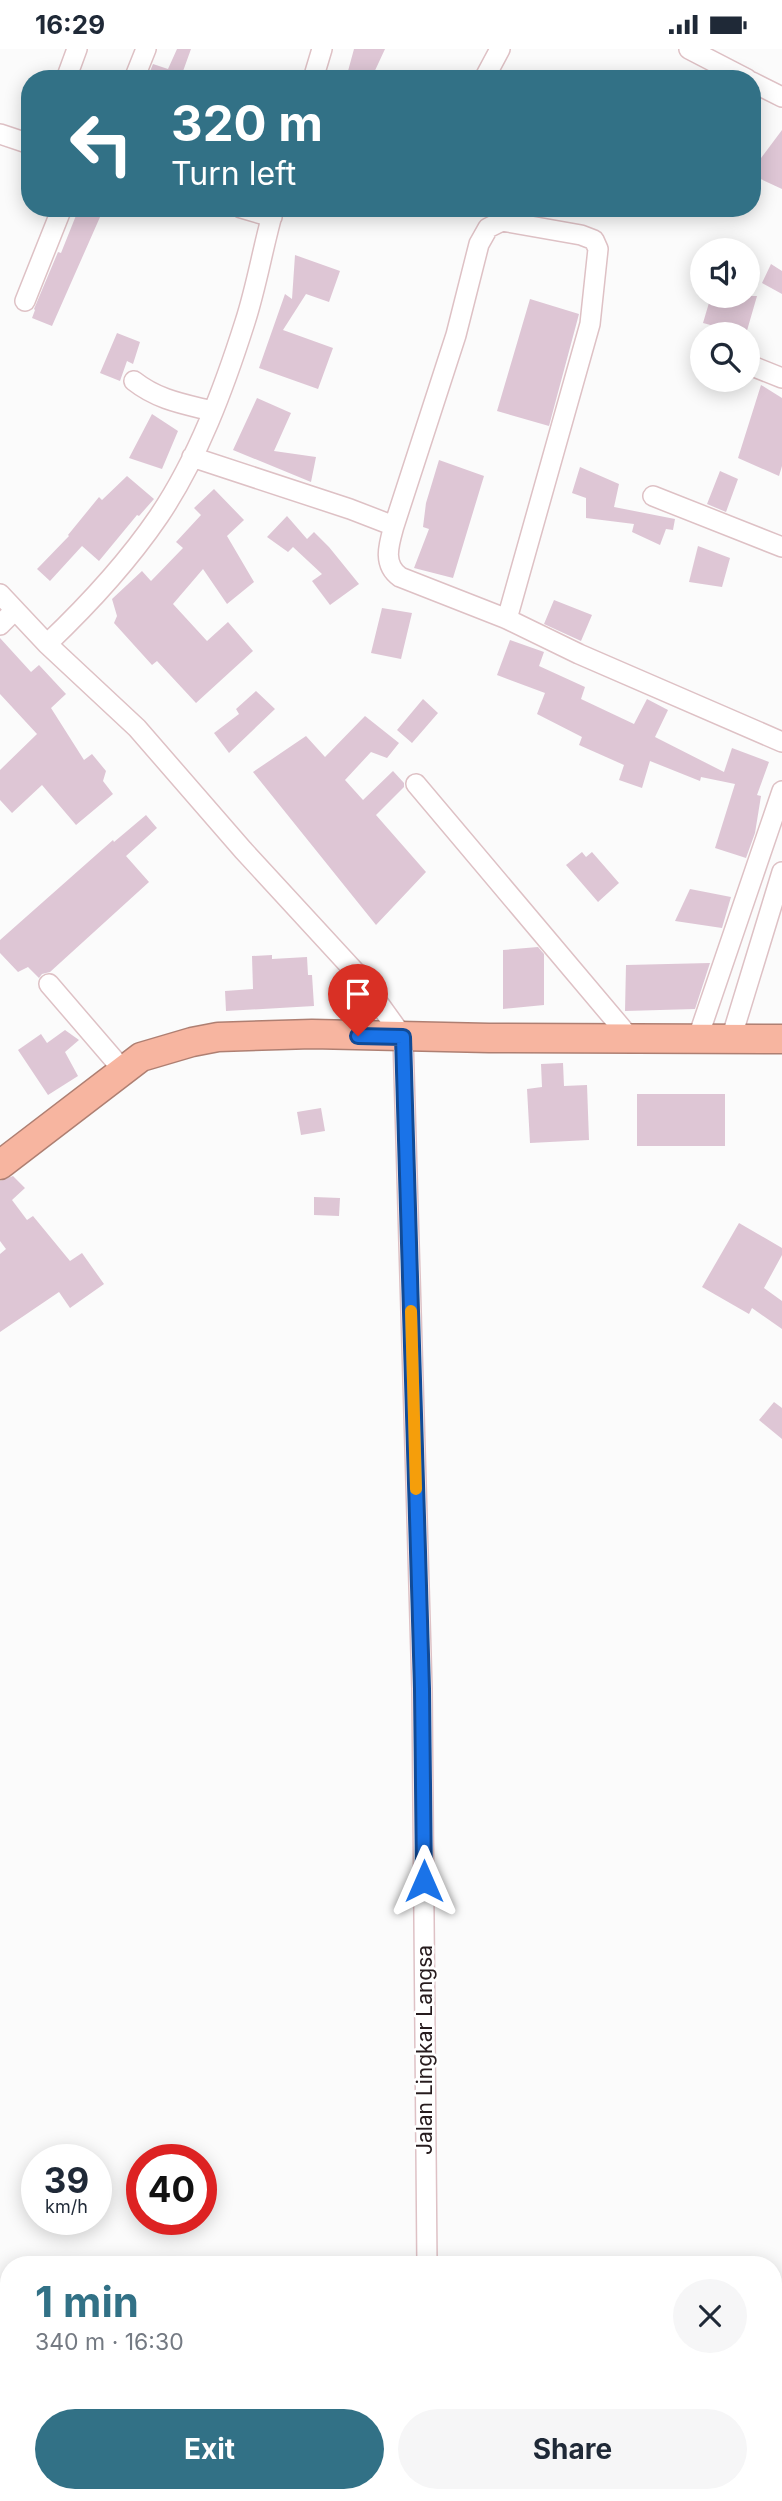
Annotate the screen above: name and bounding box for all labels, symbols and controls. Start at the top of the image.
text: 16:29 [35,9,105,40]
text: 320 m [171,94,323,153]
icon: left [56,98,147,189]
text: Turn left [171,154,296,193]
map controls [690,238,760,392]
button: sound [690,238,760,308]
button: search [690,322,760,392]
pin [328,964,388,1036]
icon: arrive [339,975,377,1013]
position arrow [387,1844,461,1918]
street label: Jalan Lingkar Langsa [412,1945,437,2155]
speed limit sign: 40 [126,2144,217,2235]
text: 39 [44,2159,89,2201]
text: km/h [45,2196,88,2217]
text: 1 min [35,2276,139,2327]
button: close [673,2279,747,2353]
text: 340 m · 16:30 [35,2328,184,2356]
button: Exit [35,2409,384,2489]
button: Share [398,2409,747,2489]

